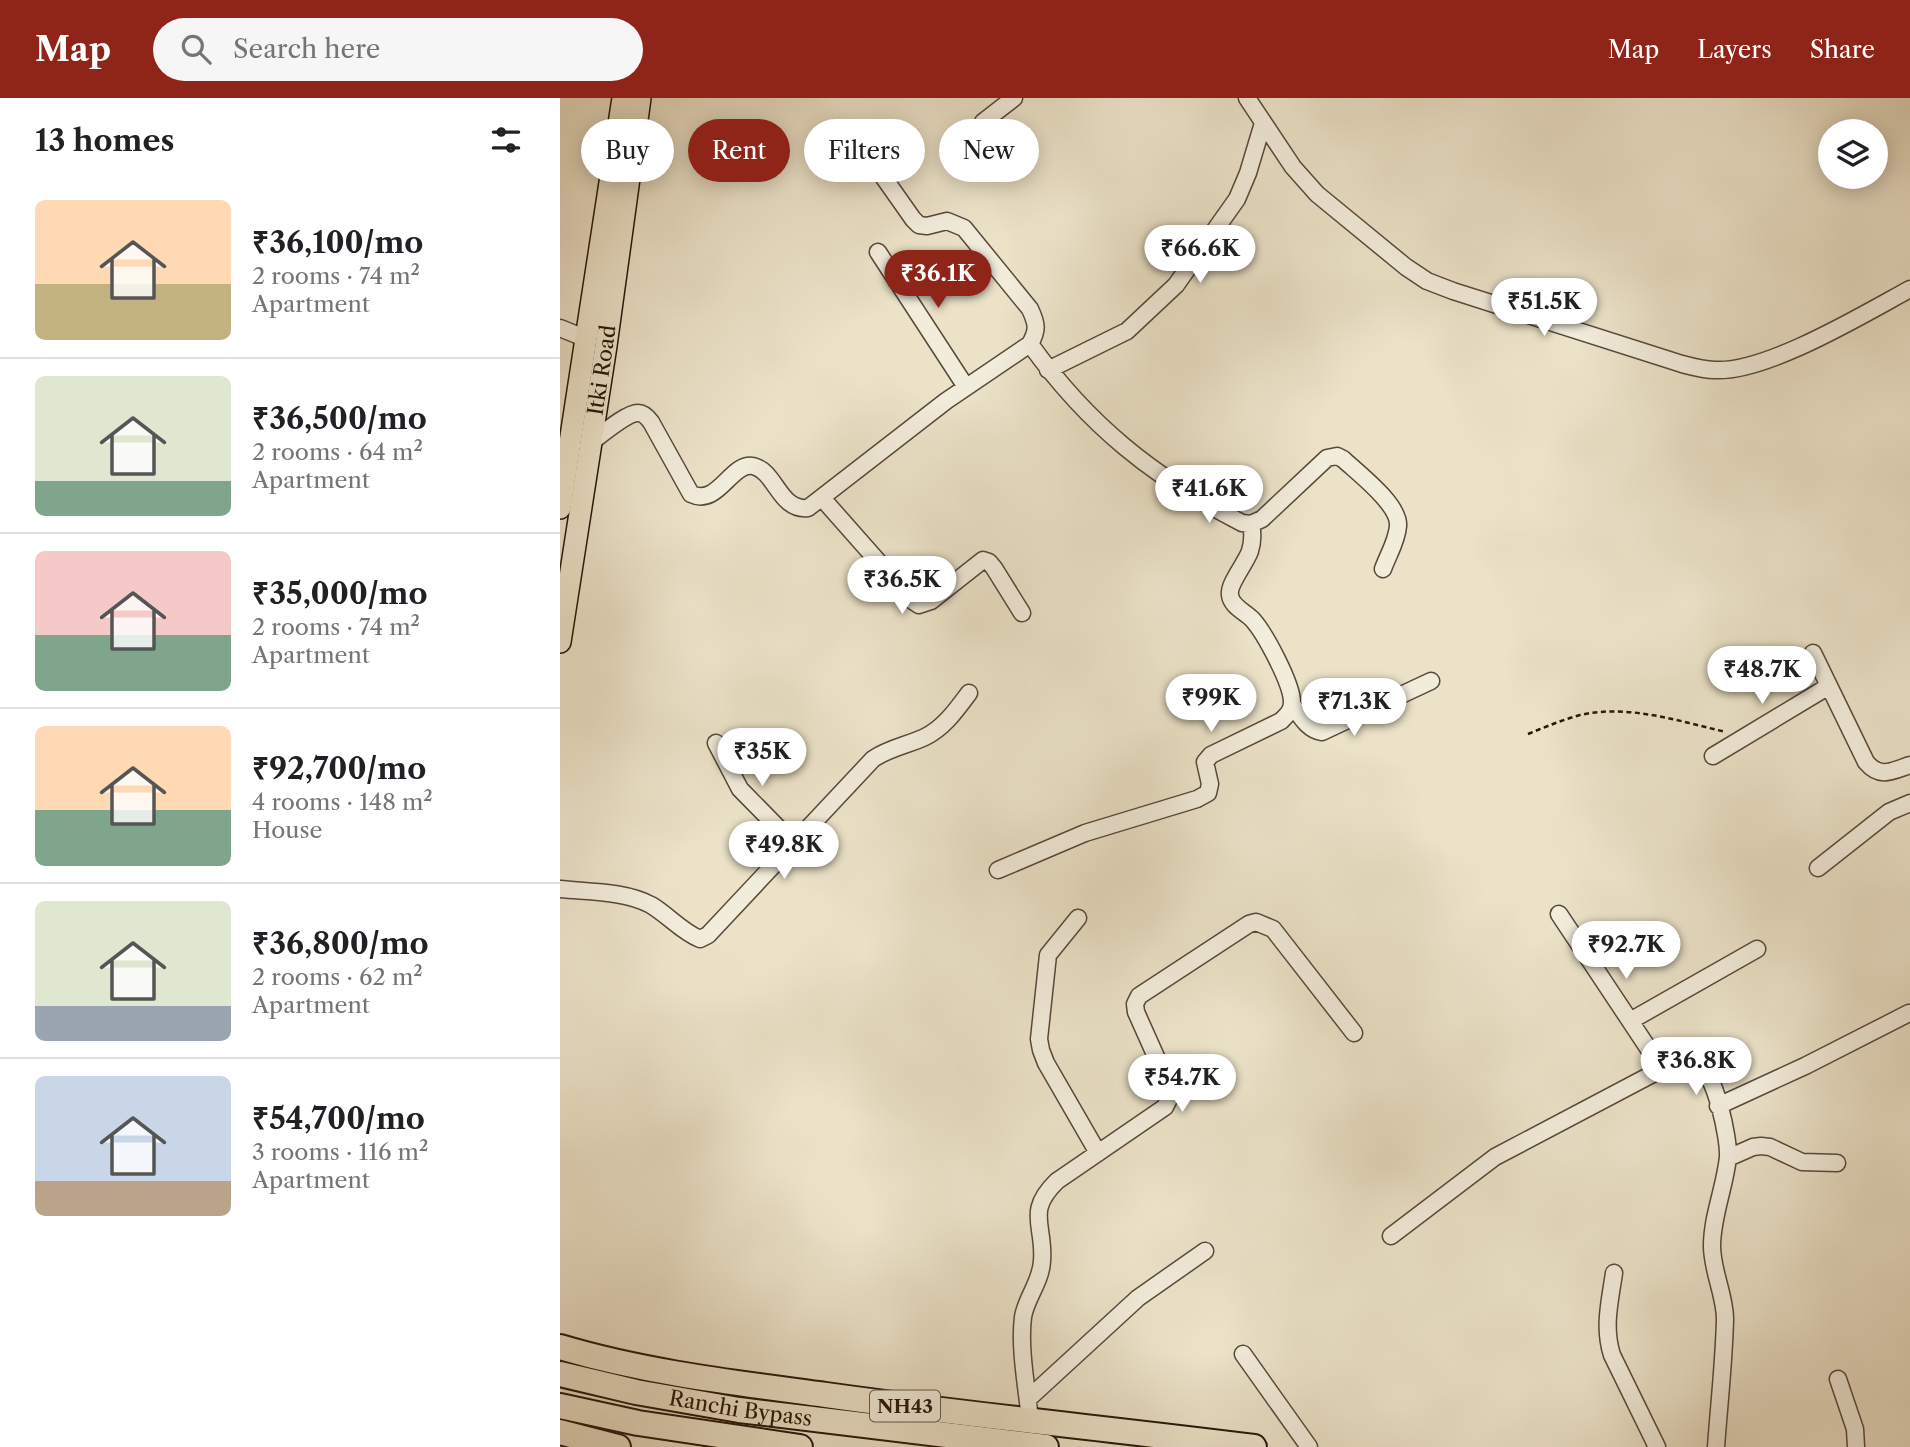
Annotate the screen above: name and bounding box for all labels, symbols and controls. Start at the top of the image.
search box [153,18,643,81]
text: Map [35,29,111,70]
icon: search [177,30,215,68]
text: Search here [233,33,380,65]
text: Map [1608,35,1659,64]
text: Layers [1697,35,1772,64]
text: Share [1810,35,1875,64]
chip: Buy [581,119,674,182]
chip: Rent [688,119,790,182]
chip: Filters [804,119,925,182]
chip: New [939,119,1039,182]
map controls [1818,119,1888,189]
button: layers [1818,119,1888,189]
icon: filters [487,121,525,159]
text: 13 homes [35,122,174,159]
text: ₹36,100/mo [252,224,423,261]
pin: ₹66.6K [1143,226,1257,285]
icon: home [91,228,175,312]
text: ₹66.6K [1160,234,1240,262]
pin: ₹36.1K [881,250,995,310]
text: ₹36.1K [901,259,975,287]
text: 2 rooms · 74 m² [252,262,420,290]
pin: ₹51.5K [1487,278,1601,338]
text: ₹51.5K [1507,287,1581,315]
text: Apartment [252,290,370,318]
street label: Itki Road [582,323,621,417]
text: ₹36,500/mo [252,400,427,437]
icon: home [91,404,175,488]
text: 2 rooms · 64 m² [252,438,423,466]
text: Apartment [252,466,370,494]
pin: ₹41.6K [1152,466,1266,525]
text: ₹41.6K [1171,474,1247,502]
pin: ₹36.5K [845,556,959,616]
text: ₹36.5K [863,565,941,593]
text: ₹35,000/mo [252,575,428,612]
icon: home [91,579,175,663]
text: 2 rooms · 74 m² [252,613,420,641]
text: Apartment [252,641,370,669]
pin: ₹48.7K [1705,646,1819,706]
text: ₹48.7K [1723,655,1801,683]
pin: ₹99K [1170,674,1252,734]
pin: ₹71.3K [1297,678,1411,738]
text: ₹99K [1182,683,1240,711]
text: ₹71.3K [1317,687,1391,715]
pin: ₹35K [721,728,803,788]
text: ₹35K [733,737,791,765]
text: ₹92,700/mo [252,750,426,787]
icon: home [91,754,175,838]
text: 4 rooms · 148 m² [252,788,433,816]
text: House [252,816,322,844]
pin: ₹49.8K [727,822,841,881]
text: ₹49.8K [745,830,823,858]
pin: ₹92.7K [1569,922,1683,981]
text: ₹36,800/mo [252,925,429,962]
icon: home [91,929,175,1013]
text: ₹92.7K [1588,930,1664,958]
text: 2 rooms · 62 m² [252,963,423,991]
text: Apartment [252,991,370,1019]
pin: ₹36.8K [1639,1038,1753,1097]
text: ₹36.8K [1657,1046,1735,1074]
pin: ₹54.7K [1125,1054,1239,1114]
text: ₹54.7K [1144,1063,1220,1091]
text: ₹54,700/mo [252,1100,425,1137]
icon: home [91,1104,175,1188]
text: 3 rooms · 116 m² [252,1138,428,1166]
text: Apartment [252,1166,370,1194]
street label: Ranchi Bypass [667,1385,814,1431]
road number: NH43 [870,1390,940,1422]

